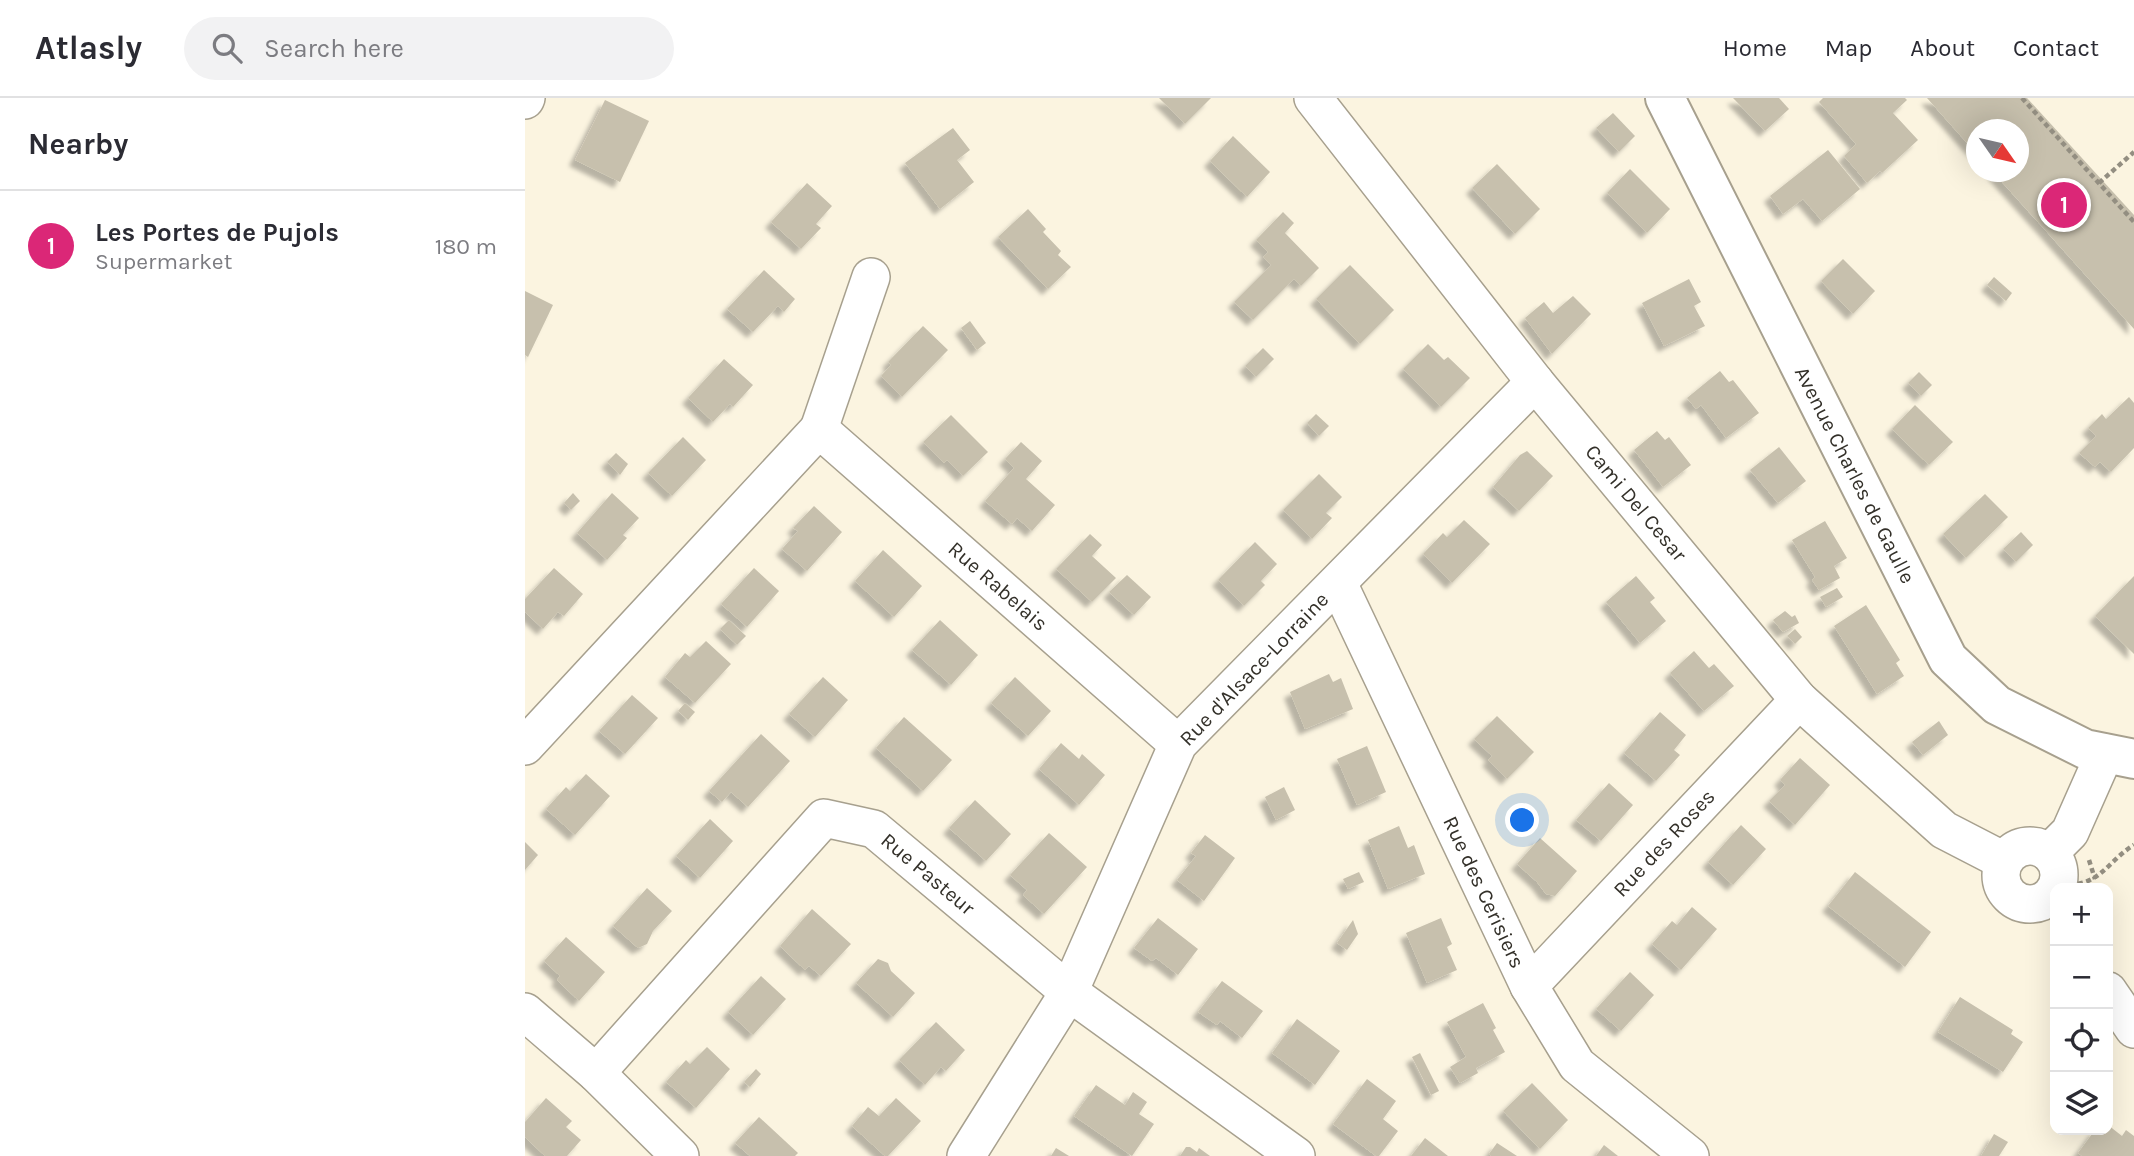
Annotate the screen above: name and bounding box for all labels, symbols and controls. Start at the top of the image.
search box [184,17,674,80]
text: Atlasly [35,29,142,67]
icon: search [208,29,246,67]
text: Search here [264,33,404,64]
text: Home [1723,34,1787,62]
text: Map [1825,34,1872,62]
text: About [1910,34,1975,62]
text: Contact [2013,34,2099,62]
north arrow [1966,119,2029,182]
text: Nearby [28,126,128,162]
pin: 1 [2041,179,2087,231]
text: Les Portes de Pujols [95,217,339,248]
text: 1 [47,233,55,260]
text: 180 m [435,233,497,260]
text: Supermarket [95,248,232,275]
street label: Avenue Charles de Gaulle [1790,363,1920,587]
street label: Cami Del Cesar [1580,440,1692,566]
street label: Rue Rabelais [943,536,1053,636]
street label: Rue d'Alsace-Lorraine [1175,587,1333,751]
street label: Rue des Roses [1608,784,1720,902]
your location [1505,803,1539,837]
street label: Rue des Cerisiers [1438,812,1530,972]
street label: Rue Pasteur [876,828,980,920]
map controls [2050,883,2113,1135]
button: + [2050,883,2113,946]
button: − [2050,946,2113,1009]
button: locate [2050,1009,2113,1072]
button: layers [2050,1072,2113,1135]

